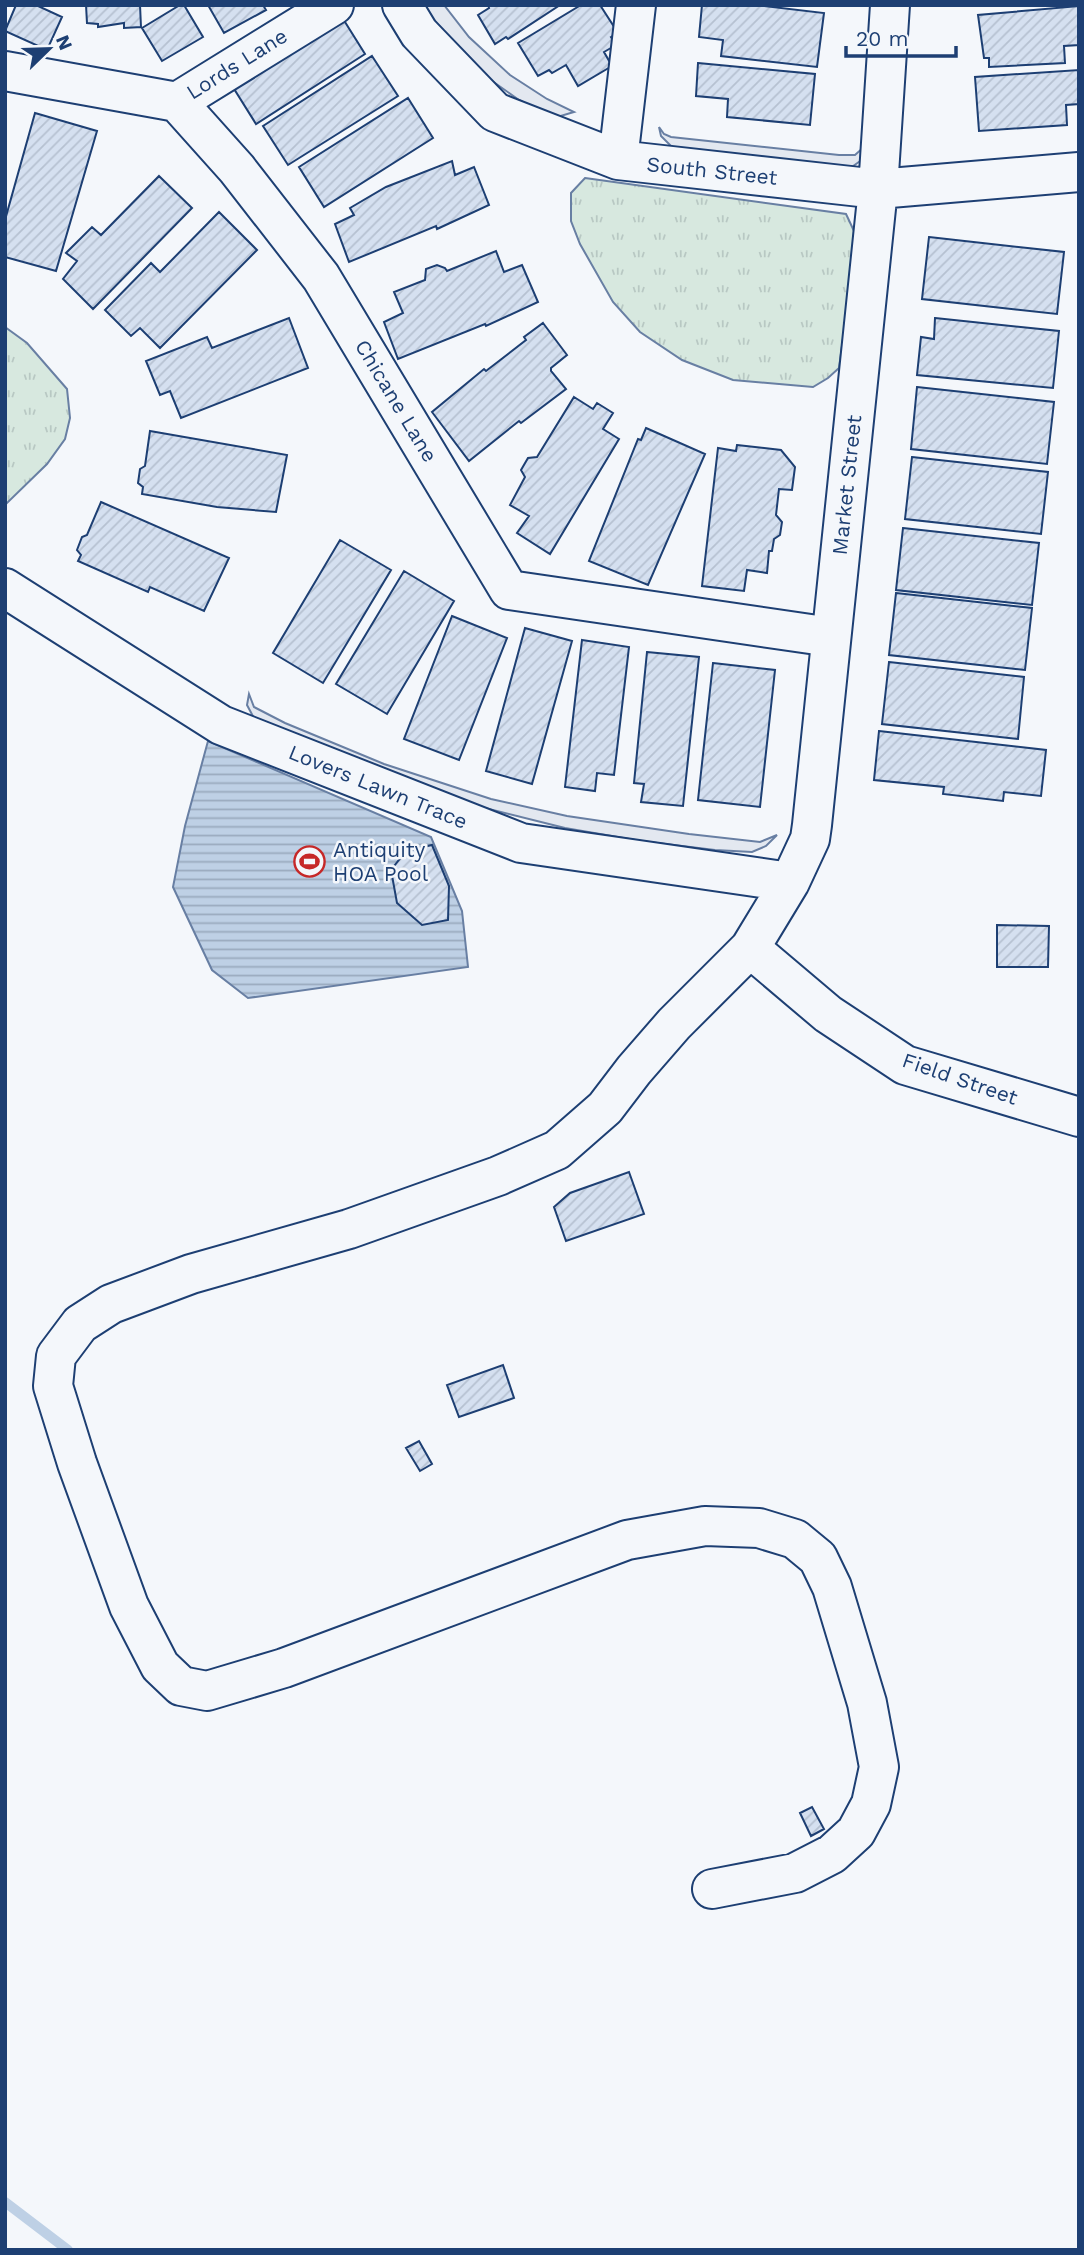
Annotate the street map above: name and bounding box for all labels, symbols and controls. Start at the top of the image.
north arrow [14,14,84,84]
scale bar [846,14,956,58]
street label: Lords Lane [182,23,292,104]
text: 20 m [856,26,908,51]
text: N [51,32,78,54]
street label: South Street [646,151,779,190]
street label: Chicane Lane [350,335,443,467]
street label: Market Street [827,413,866,556]
street label: Lovers Lawn Trace [285,739,471,834]
place label: Antiquity HOA Pool [333,837,429,886]
sports icon: Antiquity HOA Pool [293,845,327,879]
street label: Field Street [899,1047,1021,1110]

